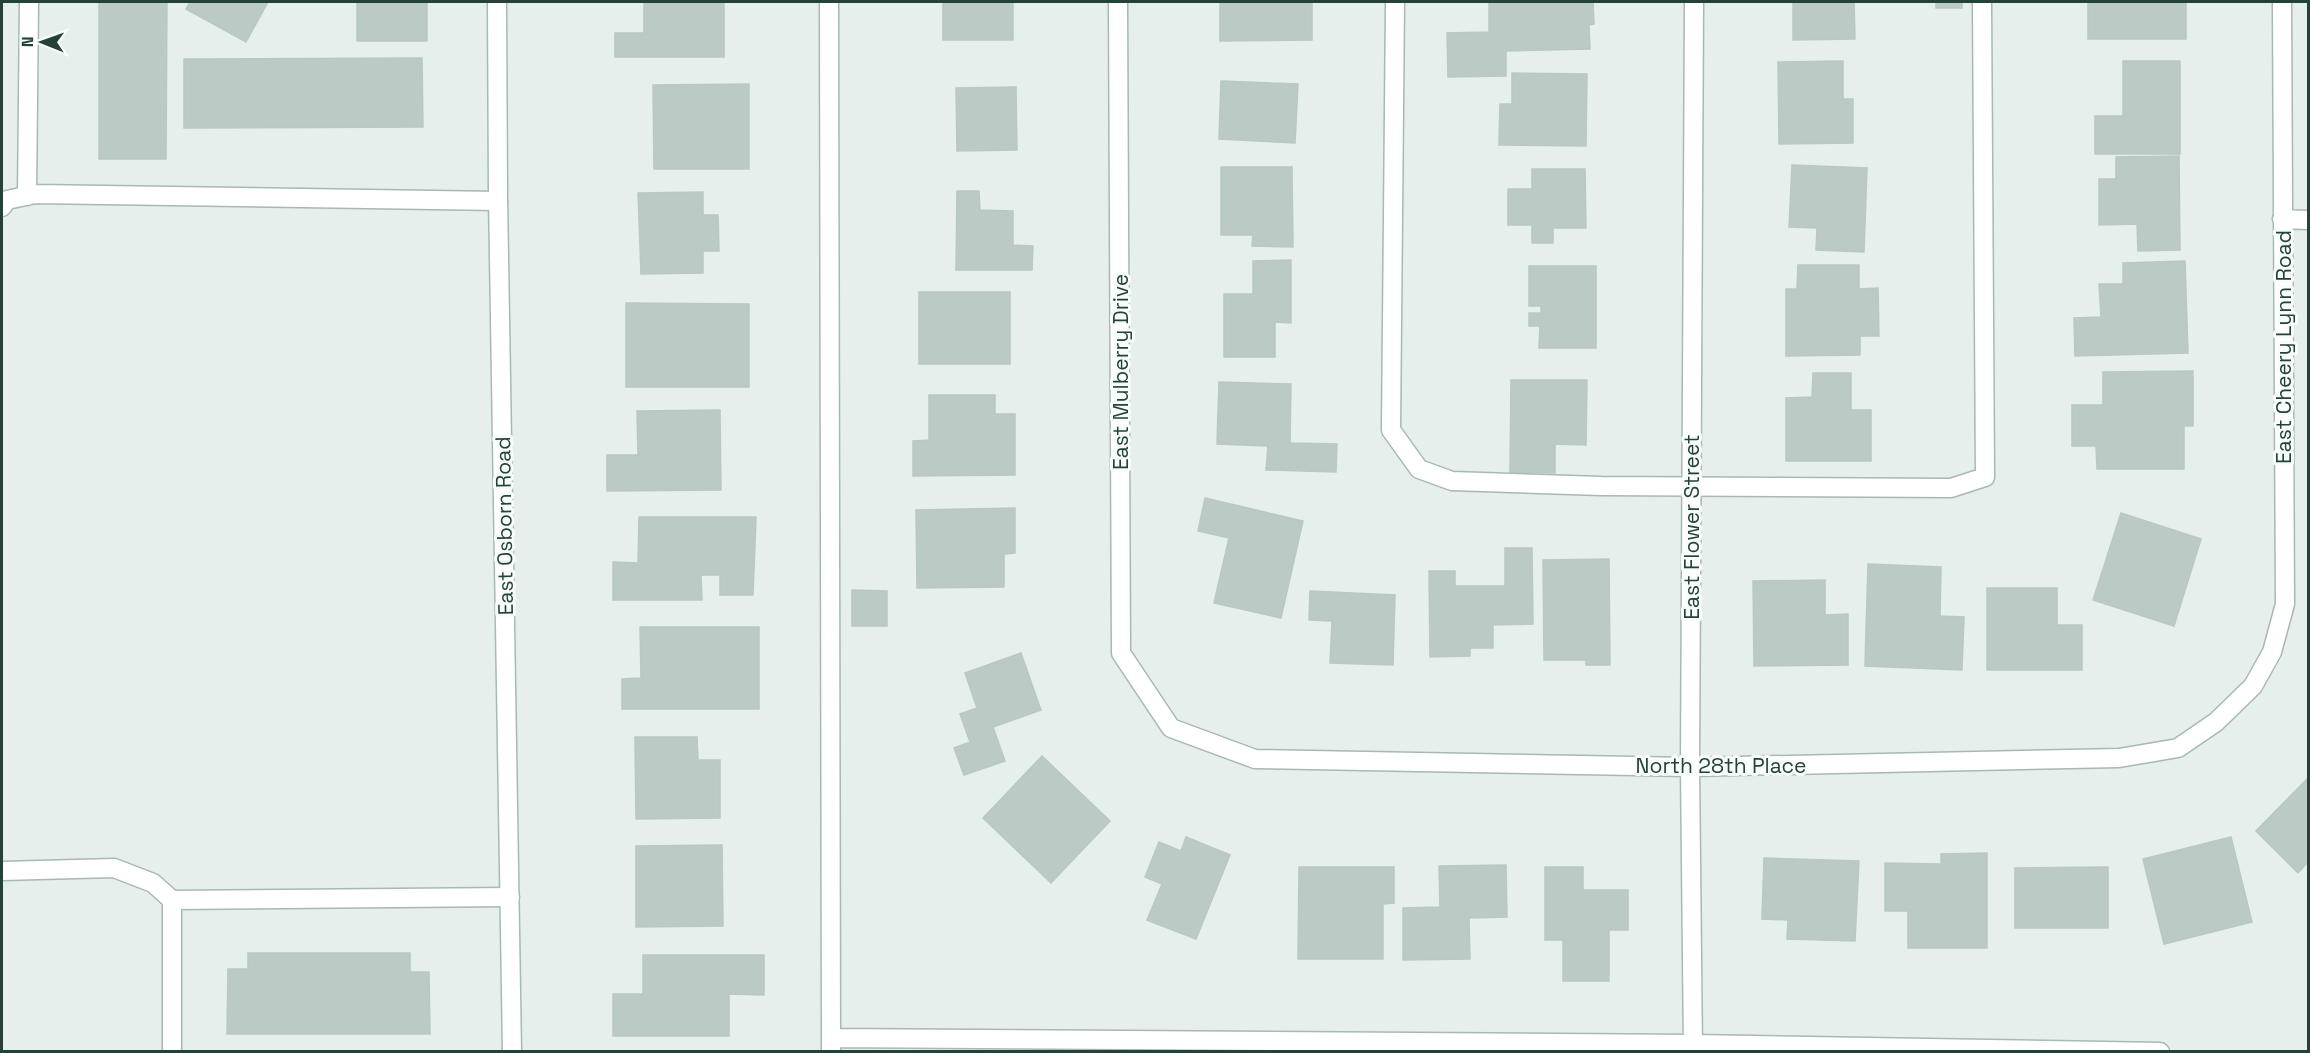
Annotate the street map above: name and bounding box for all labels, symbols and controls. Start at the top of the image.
north arrow [12,12,72,72]
text: N [17,36,38,47]
street label: East Cheery Lynn Road [2270,230,2297,464]
street label: East Mulberry Drive [1107,274,1134,470]
street label: East Flower Street [1678,434,1705,620]
street label: East Osborn Road [489,436,519,616]
street label: North 28th Place [1636,752,1807,779]

